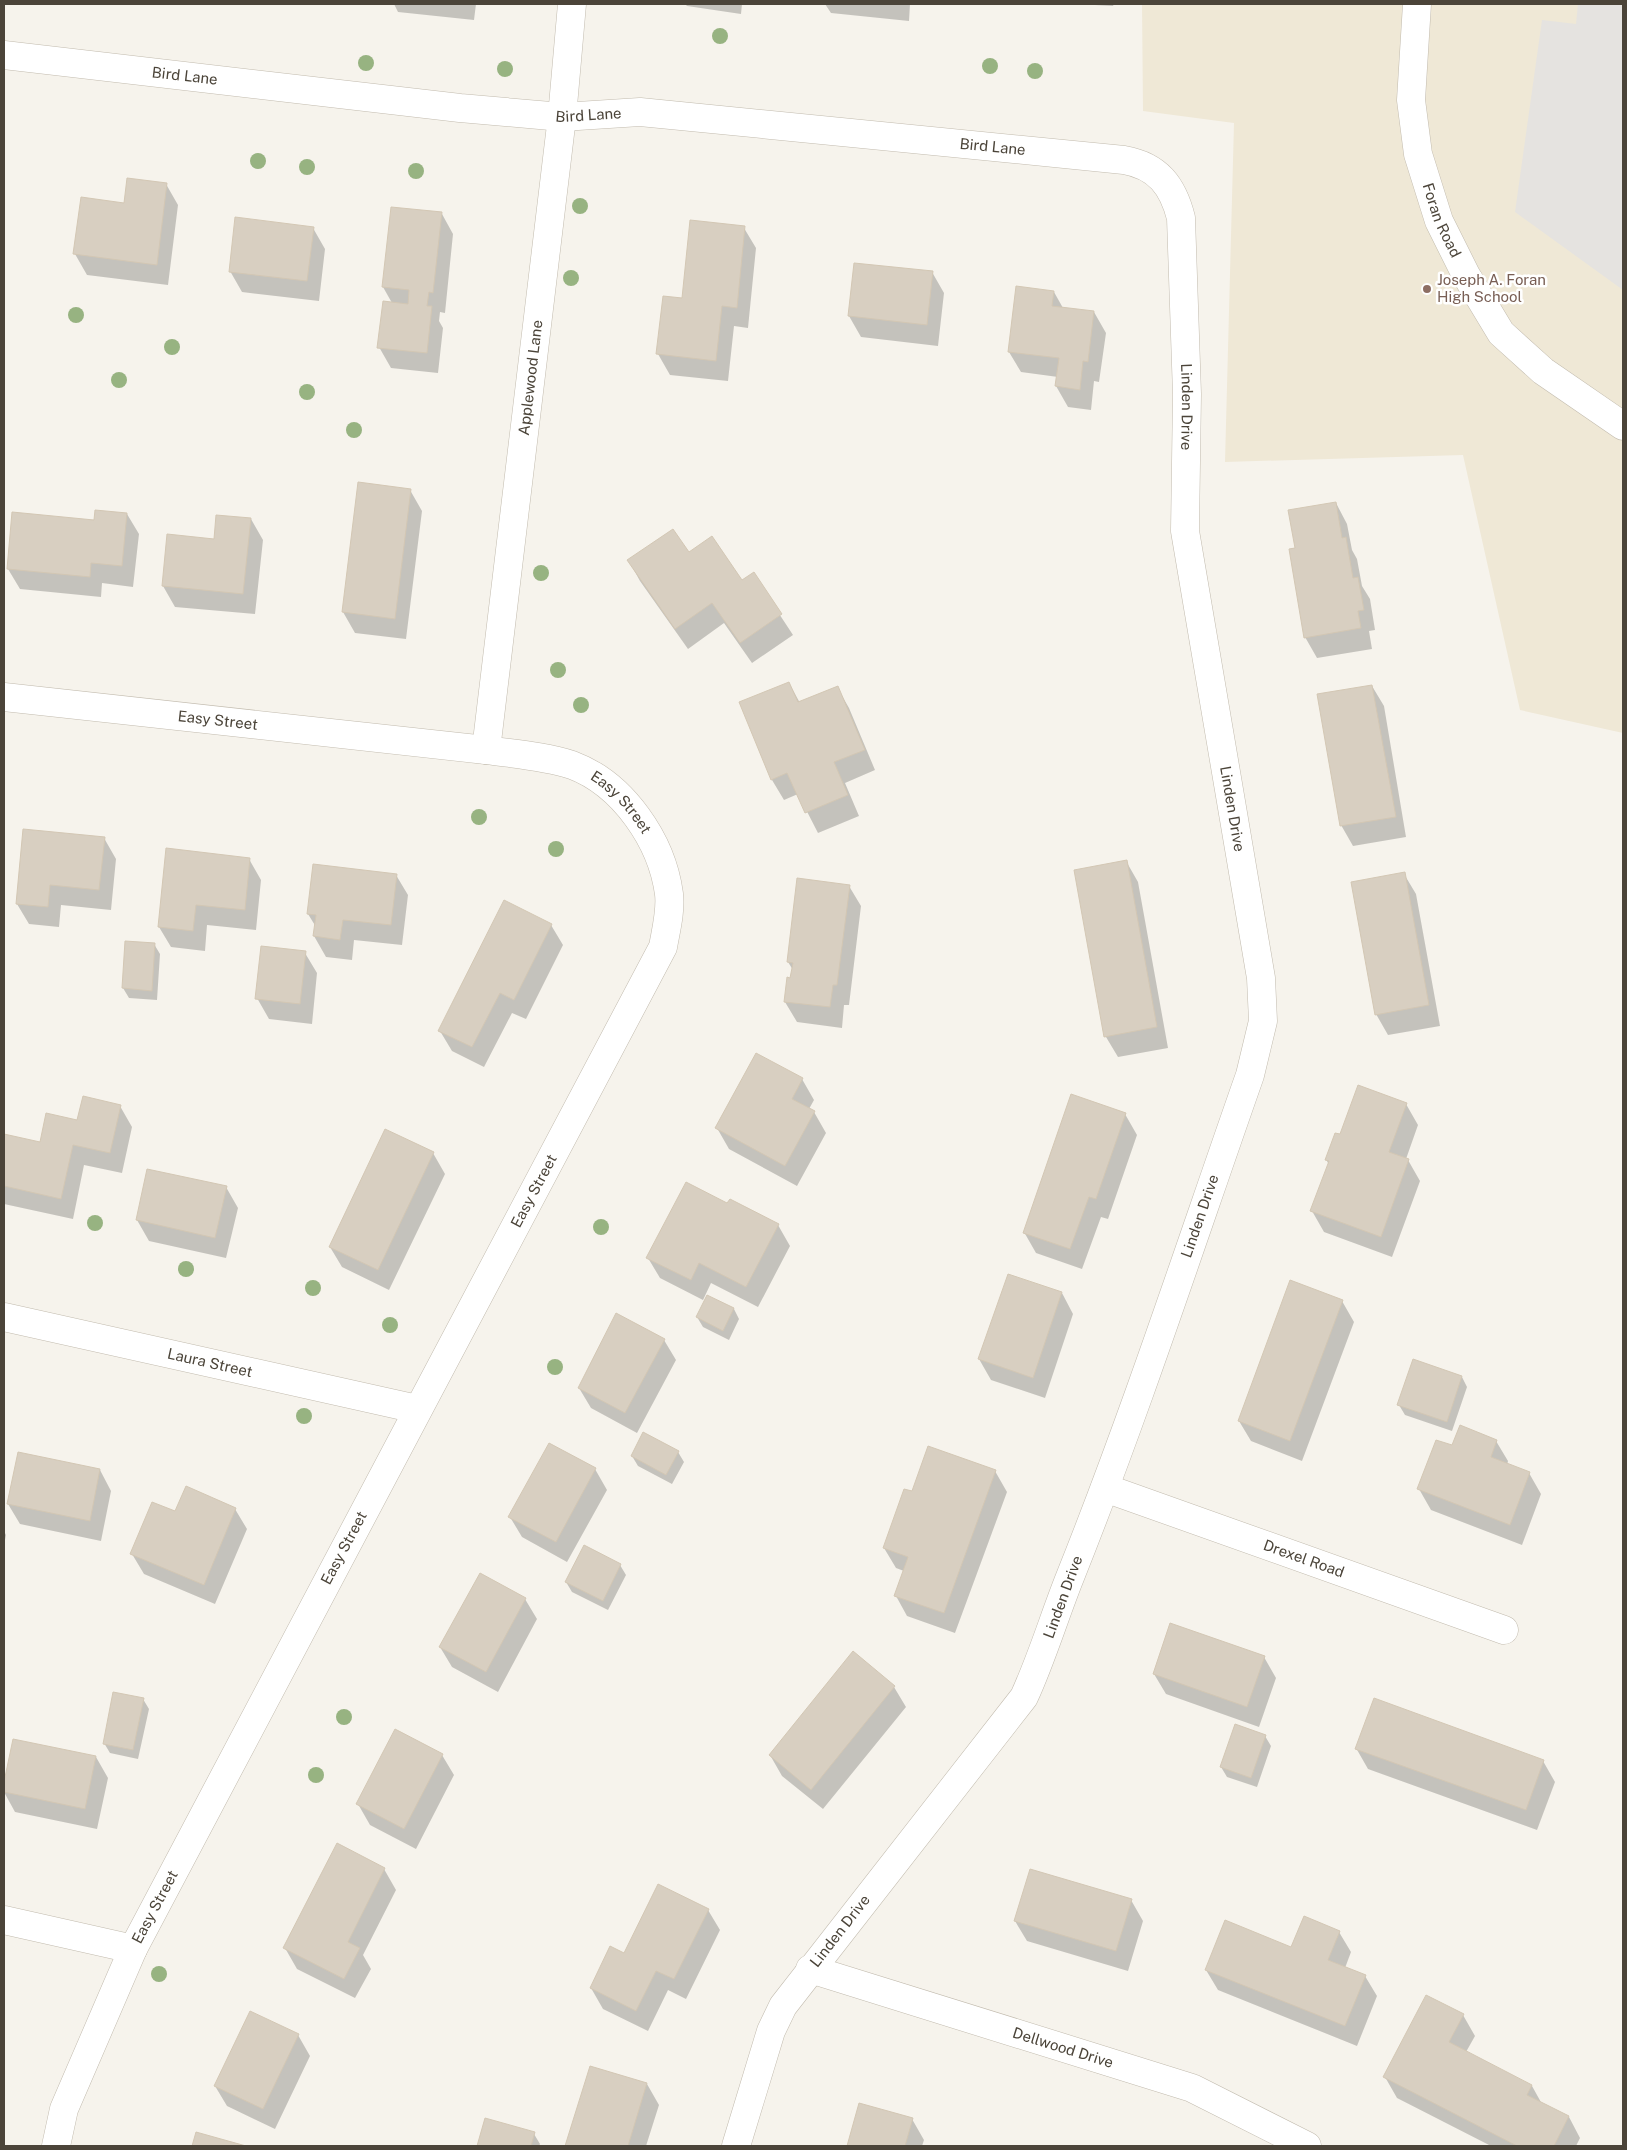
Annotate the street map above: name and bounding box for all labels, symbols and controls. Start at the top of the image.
street label: Bird Lane [151,63,219,88]
street label: Bird Lane [555,104,622,125]
street label: Bird Lane [959,135,1026,158]
street label: Foran Road [1420,181,1465,260]
place label: Joseph A. Foran High School [1437,271,1546,305]
marker: Joseph A. Foran High School [1421,283,1433,295]
street label: Applewood Lane [515,319,546,436]
street label: Linden Drive [1178,363,1196,450]
street label: Easy Street [177,707,259,733]
street label: Linden Drive [1217,765,1248,853]
street label: Easy Street [588,767,655,837]
street label: Easy Street [507,1151,560,1230]
street label: Linden Drive [1177,1172,1222,1260]
street label: Laura Street [166,1345,254,1380]
street label: Easy Street [317,1508,370,1587]
street label: Drexel Road [1261,1536,1347,1580]
street label: Linden Drive [1040,1553,1085,1641]
street label: Easy Street [128,1867,181,1946]
street label: Linden Drive [806,1891,873,1970]
street label: Dellwood Drive [1011,2024,1116,2071]

